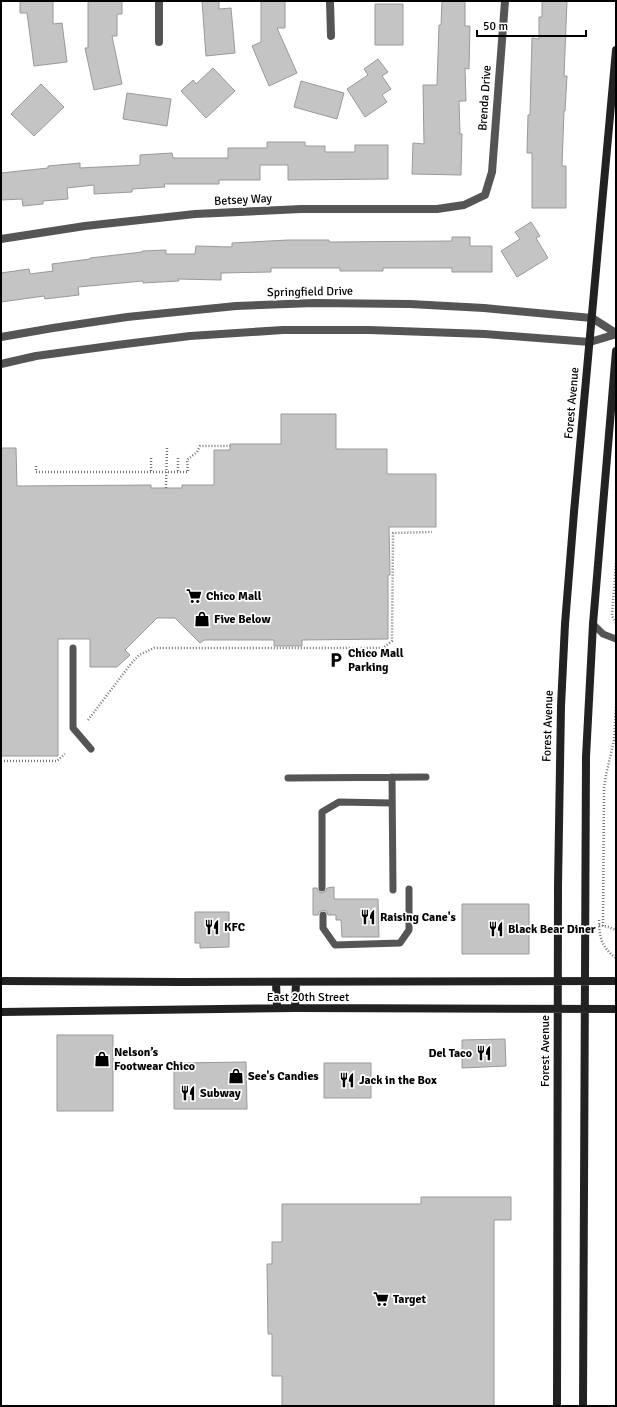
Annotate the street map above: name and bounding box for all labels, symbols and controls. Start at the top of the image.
scale bar [477,12,586,38]
text: 50 m [483,19,508,34]
street label: Brenda Drive [475,65,495,131]
street label: Betsey Way [214,191,273,209]
street label: Springfield Drive [267,284,353,300]
street label: Forest Avenue [561,366,583,440]
supermarket icon: Chico Mall [185,587,203,605]
place label: Chico Mall [206,589,262,604]
shop icon: Five Below [193,610,211,628]
place label: Five Below [214,612,271,627]
place label: Chico Mall Parking [348,646,404,675]
parking icon: Chico Mall Parking [327,651,345,669]
street label: Forest Avenue [539,690,557,762]
restaurant icon: Raising Cane's [359,908,377,926]
place label: Raising Cane's [380,910,456,925]
restaurant icon: KFC [203,918,221,936]
place label: KFC [224,920,246,935]
restaurant icon: Black Bear Diner [487,920,505,938]
place label: Black Bear Diner [508,922,596,937]
street label: East 20th Street [267,990,349,1005]
street label: Forest Avenue [538,1015,553,1087]
restaurant icon: Del Taco [475,1044,493,1062]
place label: Nelson’s Footwear Chico [114,1045,195,1074]
place label: Del Taco [428,1046,472,1061]
shop icon: Nelson’s Footwear Chico [93,1050,111,1068]
shop icon: See's Candies [227,1067,245,1085]
place label: See's Candies [248,1069,319,1084]
restaurant icon: Jack in the Box [338,1071,356,1089]
place label: Jack in the Box [359,1073,437,1088]
restaurant icon: Subway [179,1084,197,1102]
place label: Subway [200,1086,241,1101]
supermarket icon: Target [372,1290,390,1308]
place label: Target [393,1292,426,1307]

